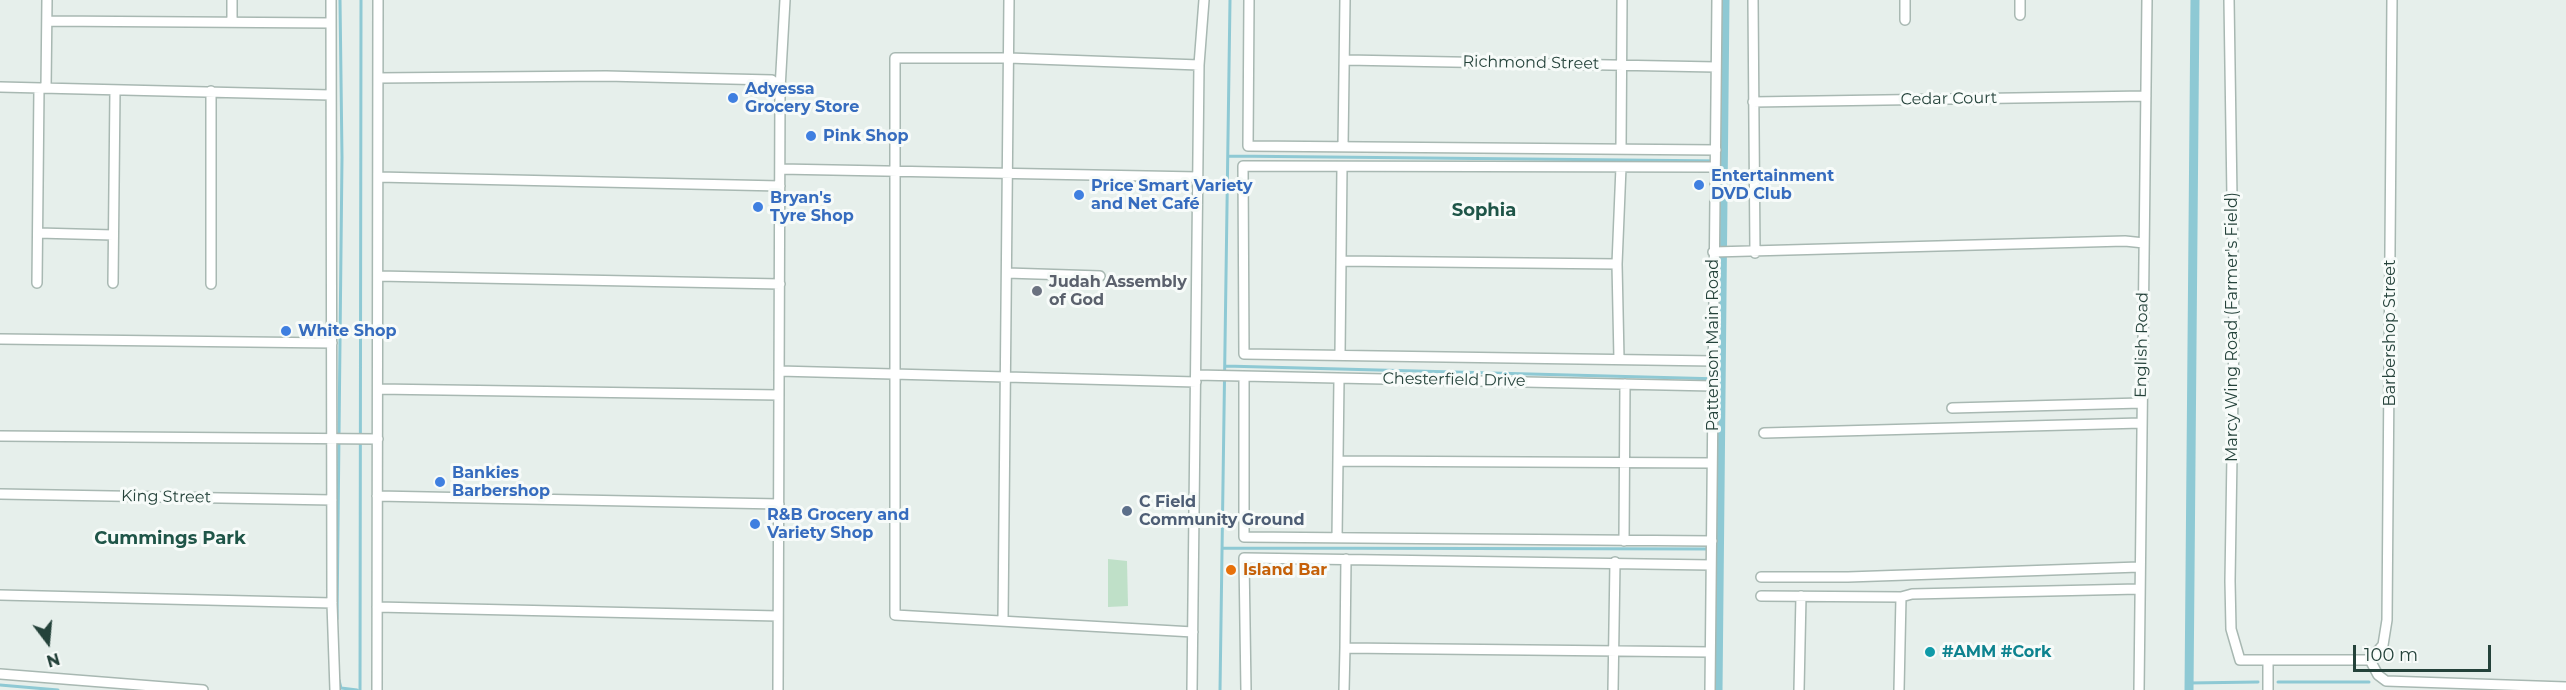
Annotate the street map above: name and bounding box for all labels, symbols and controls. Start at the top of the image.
street label: Richmond Street [1462,52,1600,74]
place label: Adyessa Grocery Store [745,79,859,117]
street label: Cedar Court [1901,89,1997,109]
marker: Adyessa Grocery Store [726,91,740,105]
place label: Pink Shop [823,126,908,146]
marker: Pink Shop [804,129,818,143]
place label: Entertainment DVD Club [1711,166,1834,204]
place label: Price Smart Variety and Net Café [1091,176,1252,214]
marker: Entertainment DVD Club [1692,178,1706,192]
place label: Bryan's Tyre Shop [770,188,854,226]
marker: Price Smart Variety and Net Café [1072,188,1086,202]
street label: Marcy Wing Road (Farmer's Field) [2222,192,2242,462]
marker: Bryan's Tyre Shop [751,200,765,214]
district label: Sophia [1452,200,1516,222]
street label: Pattenson Main Road [1703,259,1723,431]
street label: Barbershop Street [2380,260,2400,406]
place label: Judah Assembly of God [1049,272,1187,310]
marker: Judah Assembly of God [1030,284,1044,298]
street label: English Road [2131,292,2153,398]
place label: White Shop [298,321,397,341]
marker: White Shop [279,324,293,338]
street label: Chesterfield Drive [1382,369,1526,391]
place label: Bankies Barbershop [452,463,550,501]
marker: Bankies Barbershop [433,475,447,489]
street label: King Street [121,487,211,507]
place label: C Field Community Ground [1139,492,1305,530]
marker: C Field Community Ground [1120,504,1134,518]
place label: R&B Grocery and Variety Shop [767,505,909,543]
marker: R&B Grocery and Variety Shop [748,517,762,531]
district label: Cummings Park [94,528,246,550]
place label: Island Bar [1243,560,1327,580]
marker: Island Bar [1224,563,1238,577]
north arrow [18,612,78,672]
scale bar [2356,633,2494,671]
place label: #AMM #Cork [1942,642,2051,662]
text: 100 m [2364,644,2418,666]
marker: #AMM #Cork [1923,645,1937,659]
text: N [44,649,62,671]

